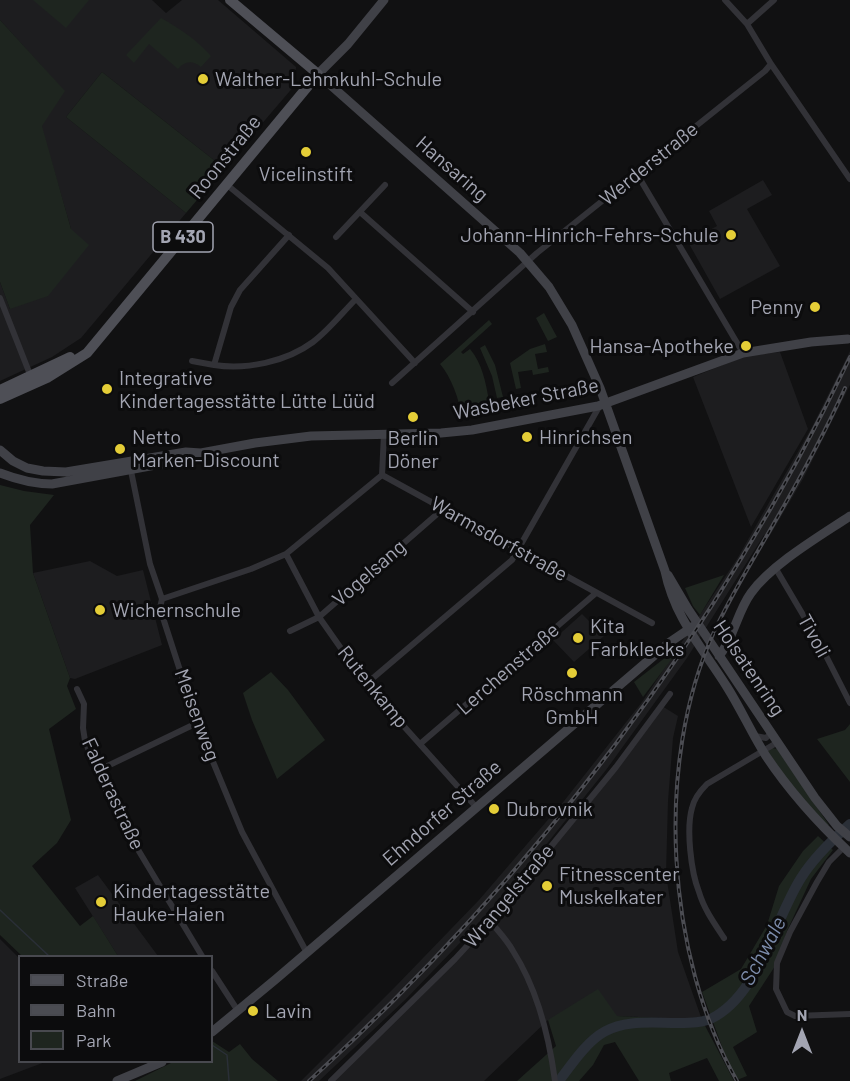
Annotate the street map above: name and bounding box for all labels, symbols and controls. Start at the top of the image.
place label: Walther-Lehmkuhl-Schule [215,67,442,91]
marker: Walther-Lehmkuhl-Schule [196,72,210,86]
street label: Roonstraße [184,110,266,204]
street label: Werderstraße [595,117,703,211]
street label: Hansaring [411,131,493,207]
marker: Vicelinstift [299,145,313,159]
place label: Vicelinstift [259,162,353,186]
road number: B 430 [153,222,213,252]
place label: Johann-Hinrich-Fehrs-Schule [460,223,719,247]
marker: Johann-Hinrich-Fehrs-Schule [724,228,738,242]
place label: Penny [750,295,803,319]
marker: Penny [808,300,822,314]
place label: Hansa-Apotheke [590,334,734,358]
marker: Hansa-Apotheke [739,339,753,353]
place label: Integrative Kindertagesstätte Lütte Lüüd [119,366,375,413]
street label: Wasbeker Straße [451,373,601,425]
marker: Integrative Kindertagesstätte Lütte Lüüd [100,382,114,396]
marker: Berlin Döner [406,410,420,424]
place label: Netto Marken-Discount [132,425,280,472]
place label: Hinrichsen [539,425,633,449]
place label: Berlin Döner [387,426,439,473]
marker: Hinrichsen [520,430,534,444]
marker: Netto Marken-Discount [113,442,127,456]
street label: Warmsdorfstraße [426,492,572,586]
street label: Vogelsang [328,535,410,611]
place label: Wichernschule [112,598,241,622]
marker: Wichernschule [93,603,107,617]
street label: Tivoli [792,610,836,662]
place label: Kita Farbklecks [590,614,684,661]
street label: Holsatenring [708,615,790,721]
street label: Lerchenstraße [452,618,564,720]
marker: Kita Farbklecks [571,631,585,645]
street label: Rutenkamp [333,641,413,733]
street label: Meisenweg [169,666,225,764]
marker: Röschmann GmbH [565,666,579,680]
place label: Röschmann GmbH [521,682,623,729]
street label: Falderastraße [77,734,149,854]
street label: Ehndorfer Straße [378,755,506,871]
place label: Dubrovnik [506,797,593,821]
marker: Dubrovnik [487,802,501,816]
street label: Wrangelstraße [459,839,559,953]
place label: Fitnesscenter Muskelkater [559,862,679,909]
place label: Kindertagesstätte Hauke-Haien [113,879,270,926]
marker: Fitnesscenter Muskelkater [540,879,554,893]
marker: Kindertagesstätte Hauke-Haien [94,895,108,909]
water label: Schwale [734,912,792,990]
legend [18,955,213,1063]
text: Straße [76,969,128,991]
text: Bahn [76,999,116,1021]
place label: Lavin [265,999,312,1023]
north arrow [772,1003,832,1063]
marker: Lavin [246,1004,260,1018]
text: N [797,1005,807,1024]
text: Park [76,1029,111,1051]

